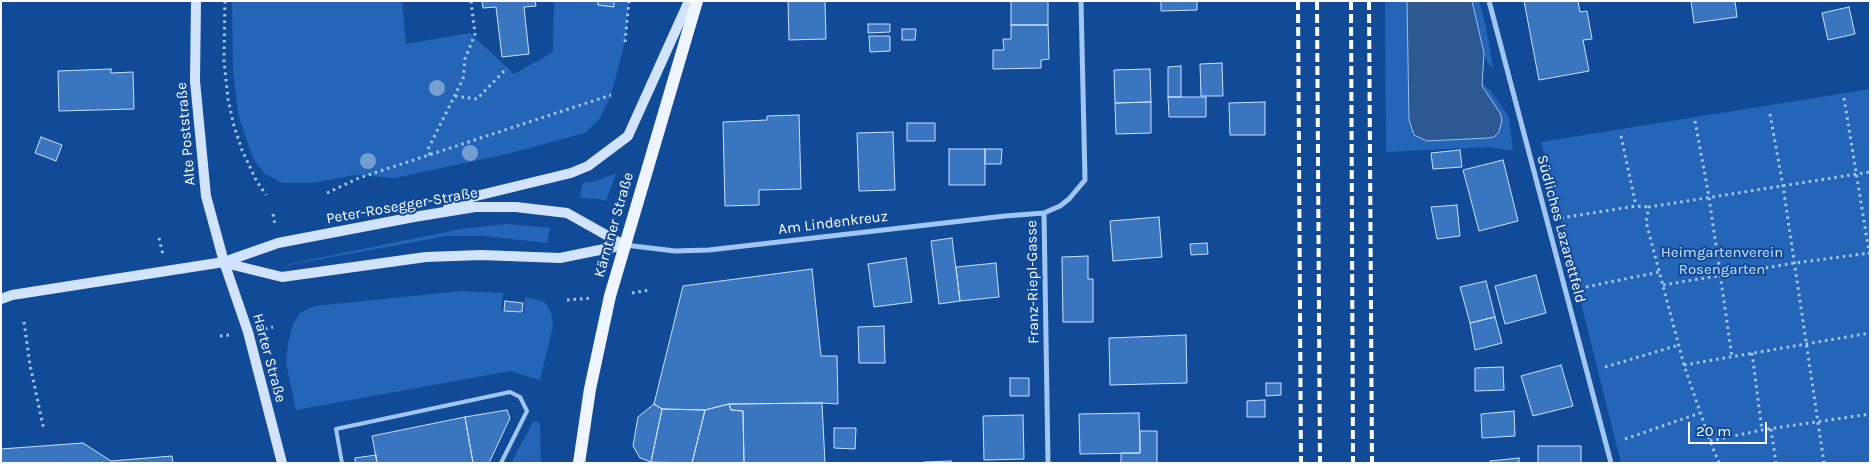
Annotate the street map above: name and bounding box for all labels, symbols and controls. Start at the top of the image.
street label: Alte Poststraße [173,81,199,187]
street label: Südliches Lazarettfeld [1533,153,1589,305]
street label: Kärntner Straße [590,170,638,280]
street label: Peter-Rosegger-Straße [325,184,479,228]
street label: Am Lindenkreuz [777,207,889,239]
street label: Franz-Riepl-Gasse [1023,220,1043,344]
park label: Heimgartenverein Rosengarten [1661,244,1783,279]
street label: Harter Straße [248,312,290,404]
scale bar [1691,412,1770,444]
text: 20 m [1696,422,1731,440]

